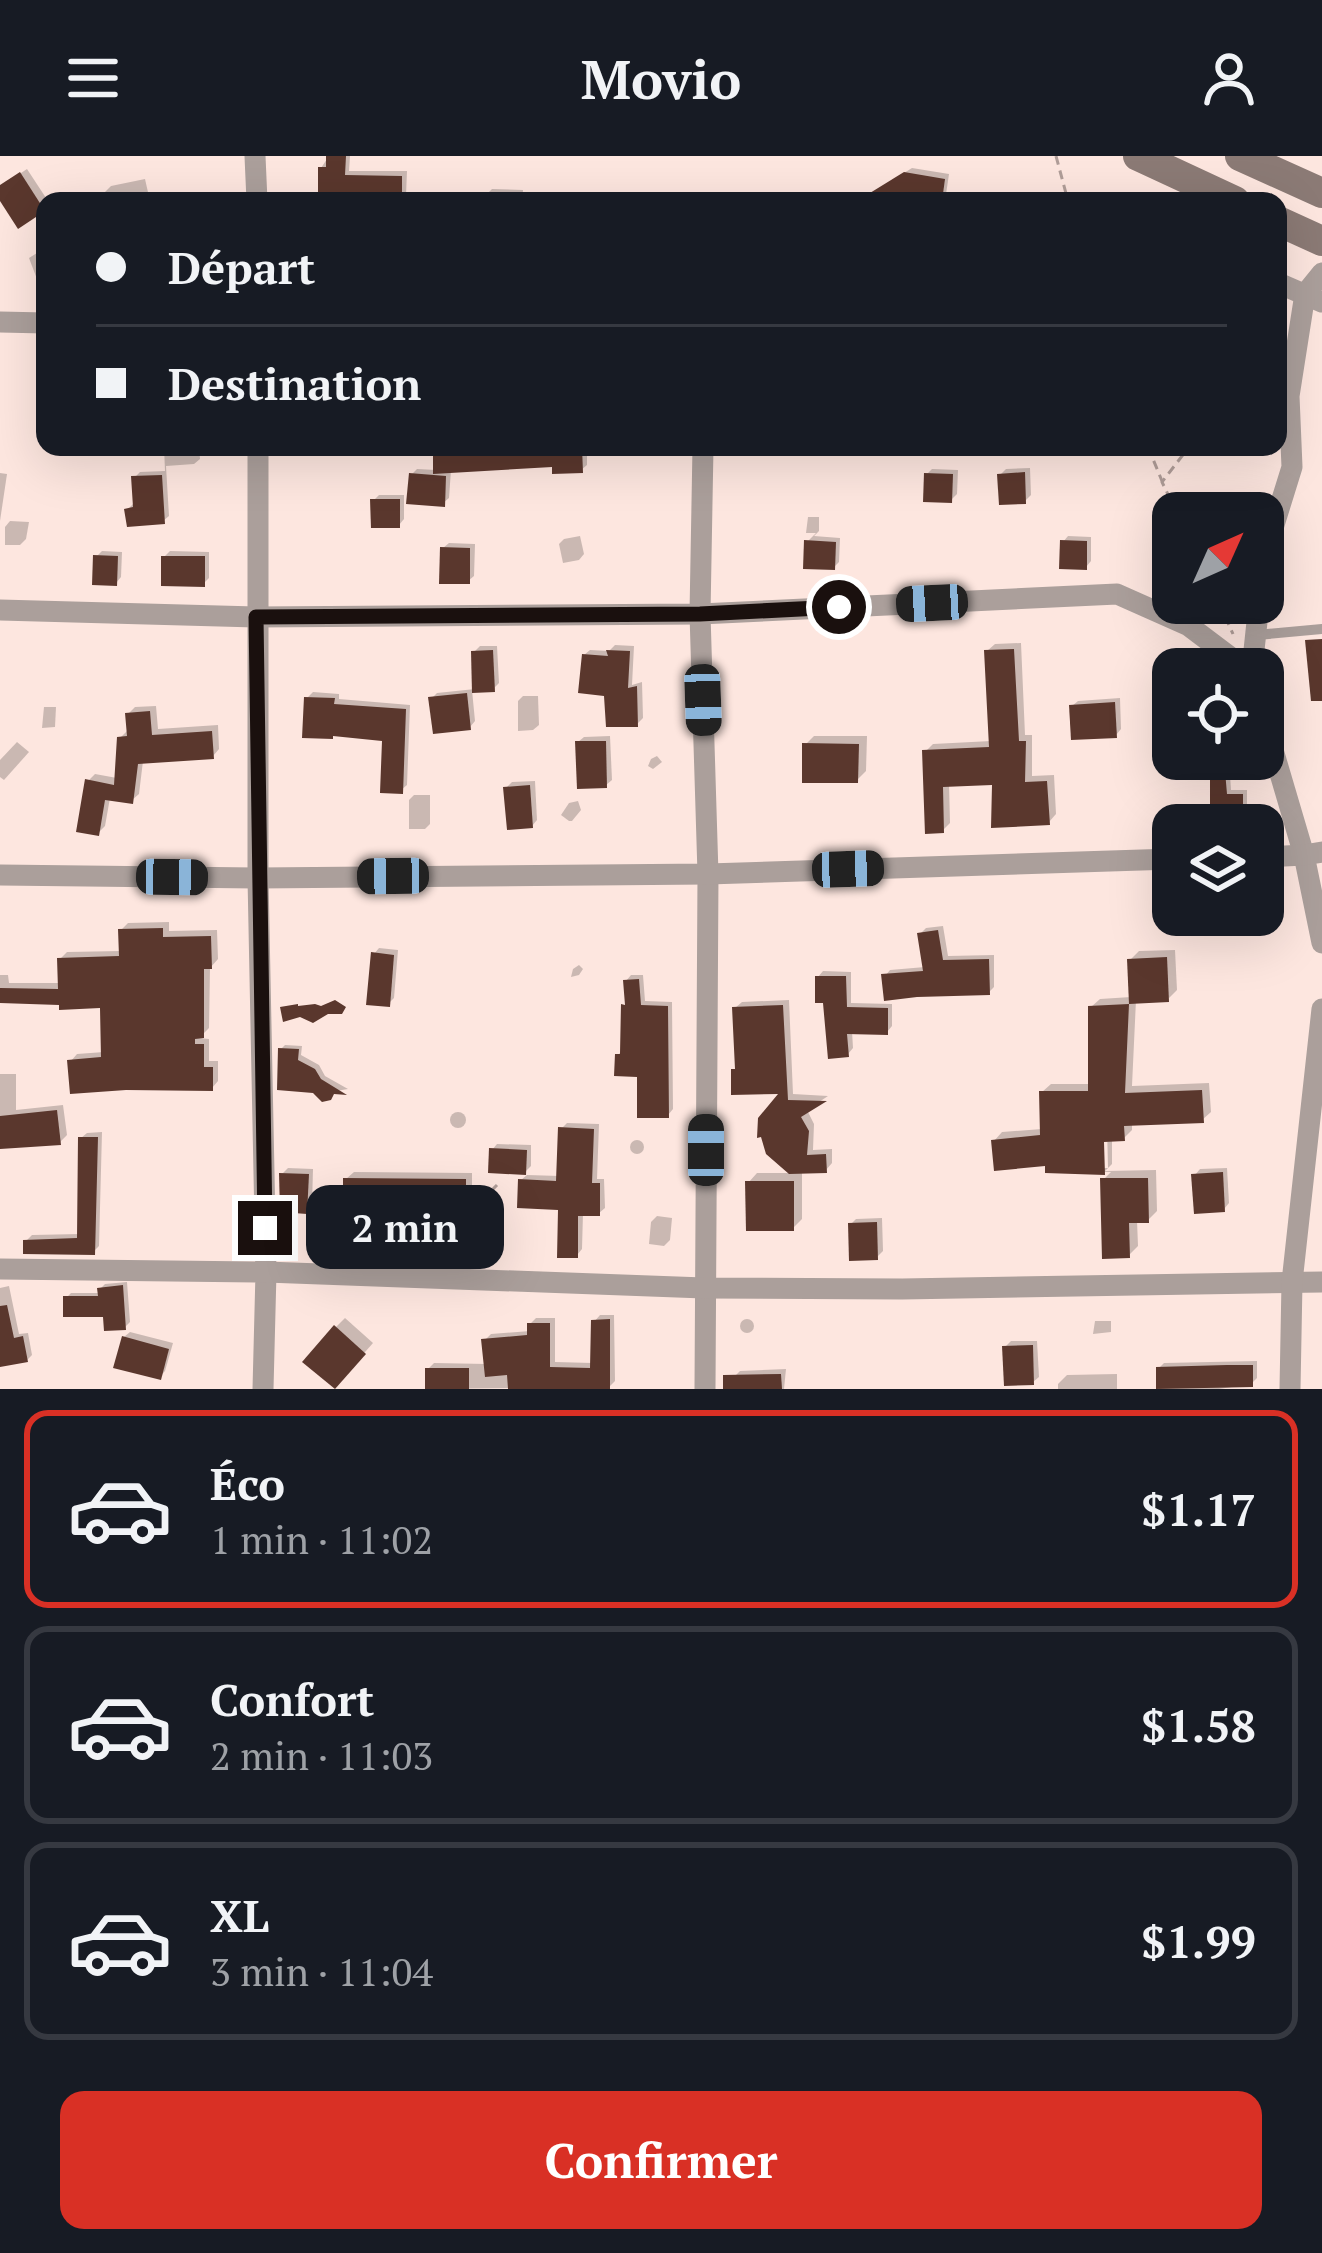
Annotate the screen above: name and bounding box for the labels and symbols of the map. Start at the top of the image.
north arrow [1152,492,1284,624]
route start [812,580,866,634]
car [895,583,969,623]
car [684,663,722,737]
car [811,850,885,888]
car [357,857,429,895]
car [136,858,208,896]
car [688,1114,724,1186]
callout: 2 min [307,1186,505,1270]
route end [238,1201,292,1255]

